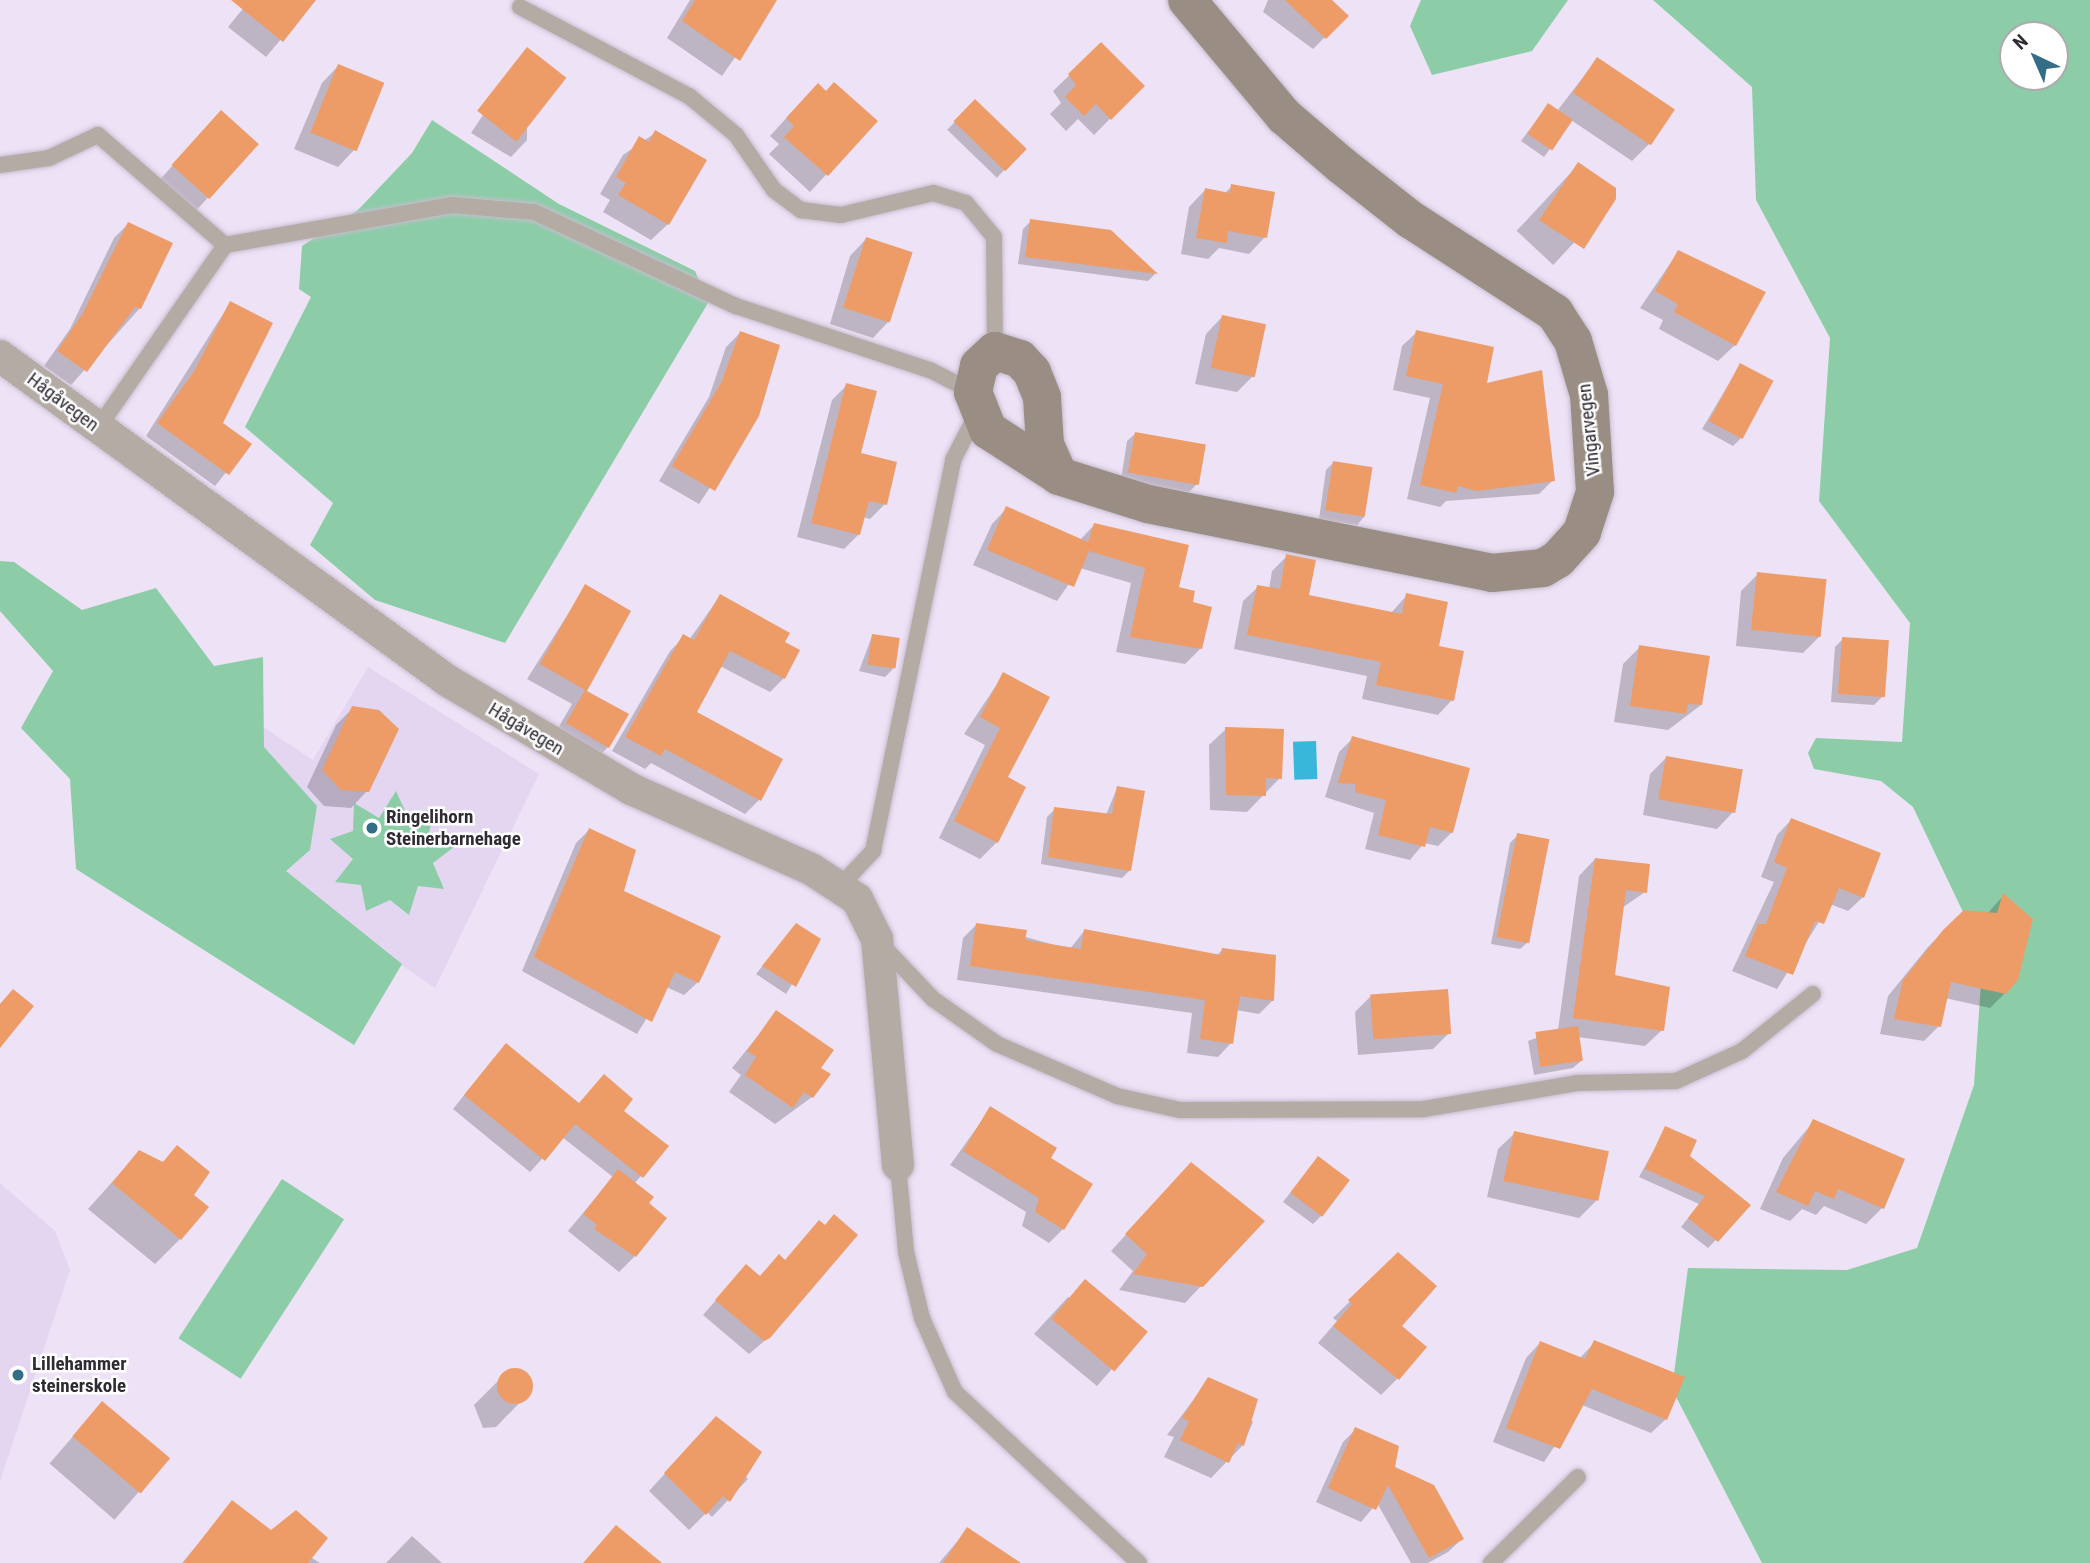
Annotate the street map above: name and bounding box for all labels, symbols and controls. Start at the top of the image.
north arrow [1999,21,2069,91]
text: N [2008,30,2033,54]
street label: Hågåvegen [23,368,103,436]
street label: Vingarvegen [1573,383,1605,477]
street label: Hågåvegen [484,698,568,760]
place label: Ringelihorn Steinerbarnehage [386,806,521,850]
marker: Ringelihorn Steinerbarnehage [364,820,380,836]
place label: Lillehammer steinerskole [32,1353,126,1397]
marker: Lillehammer steinerskole [10,1367,26,1383]

